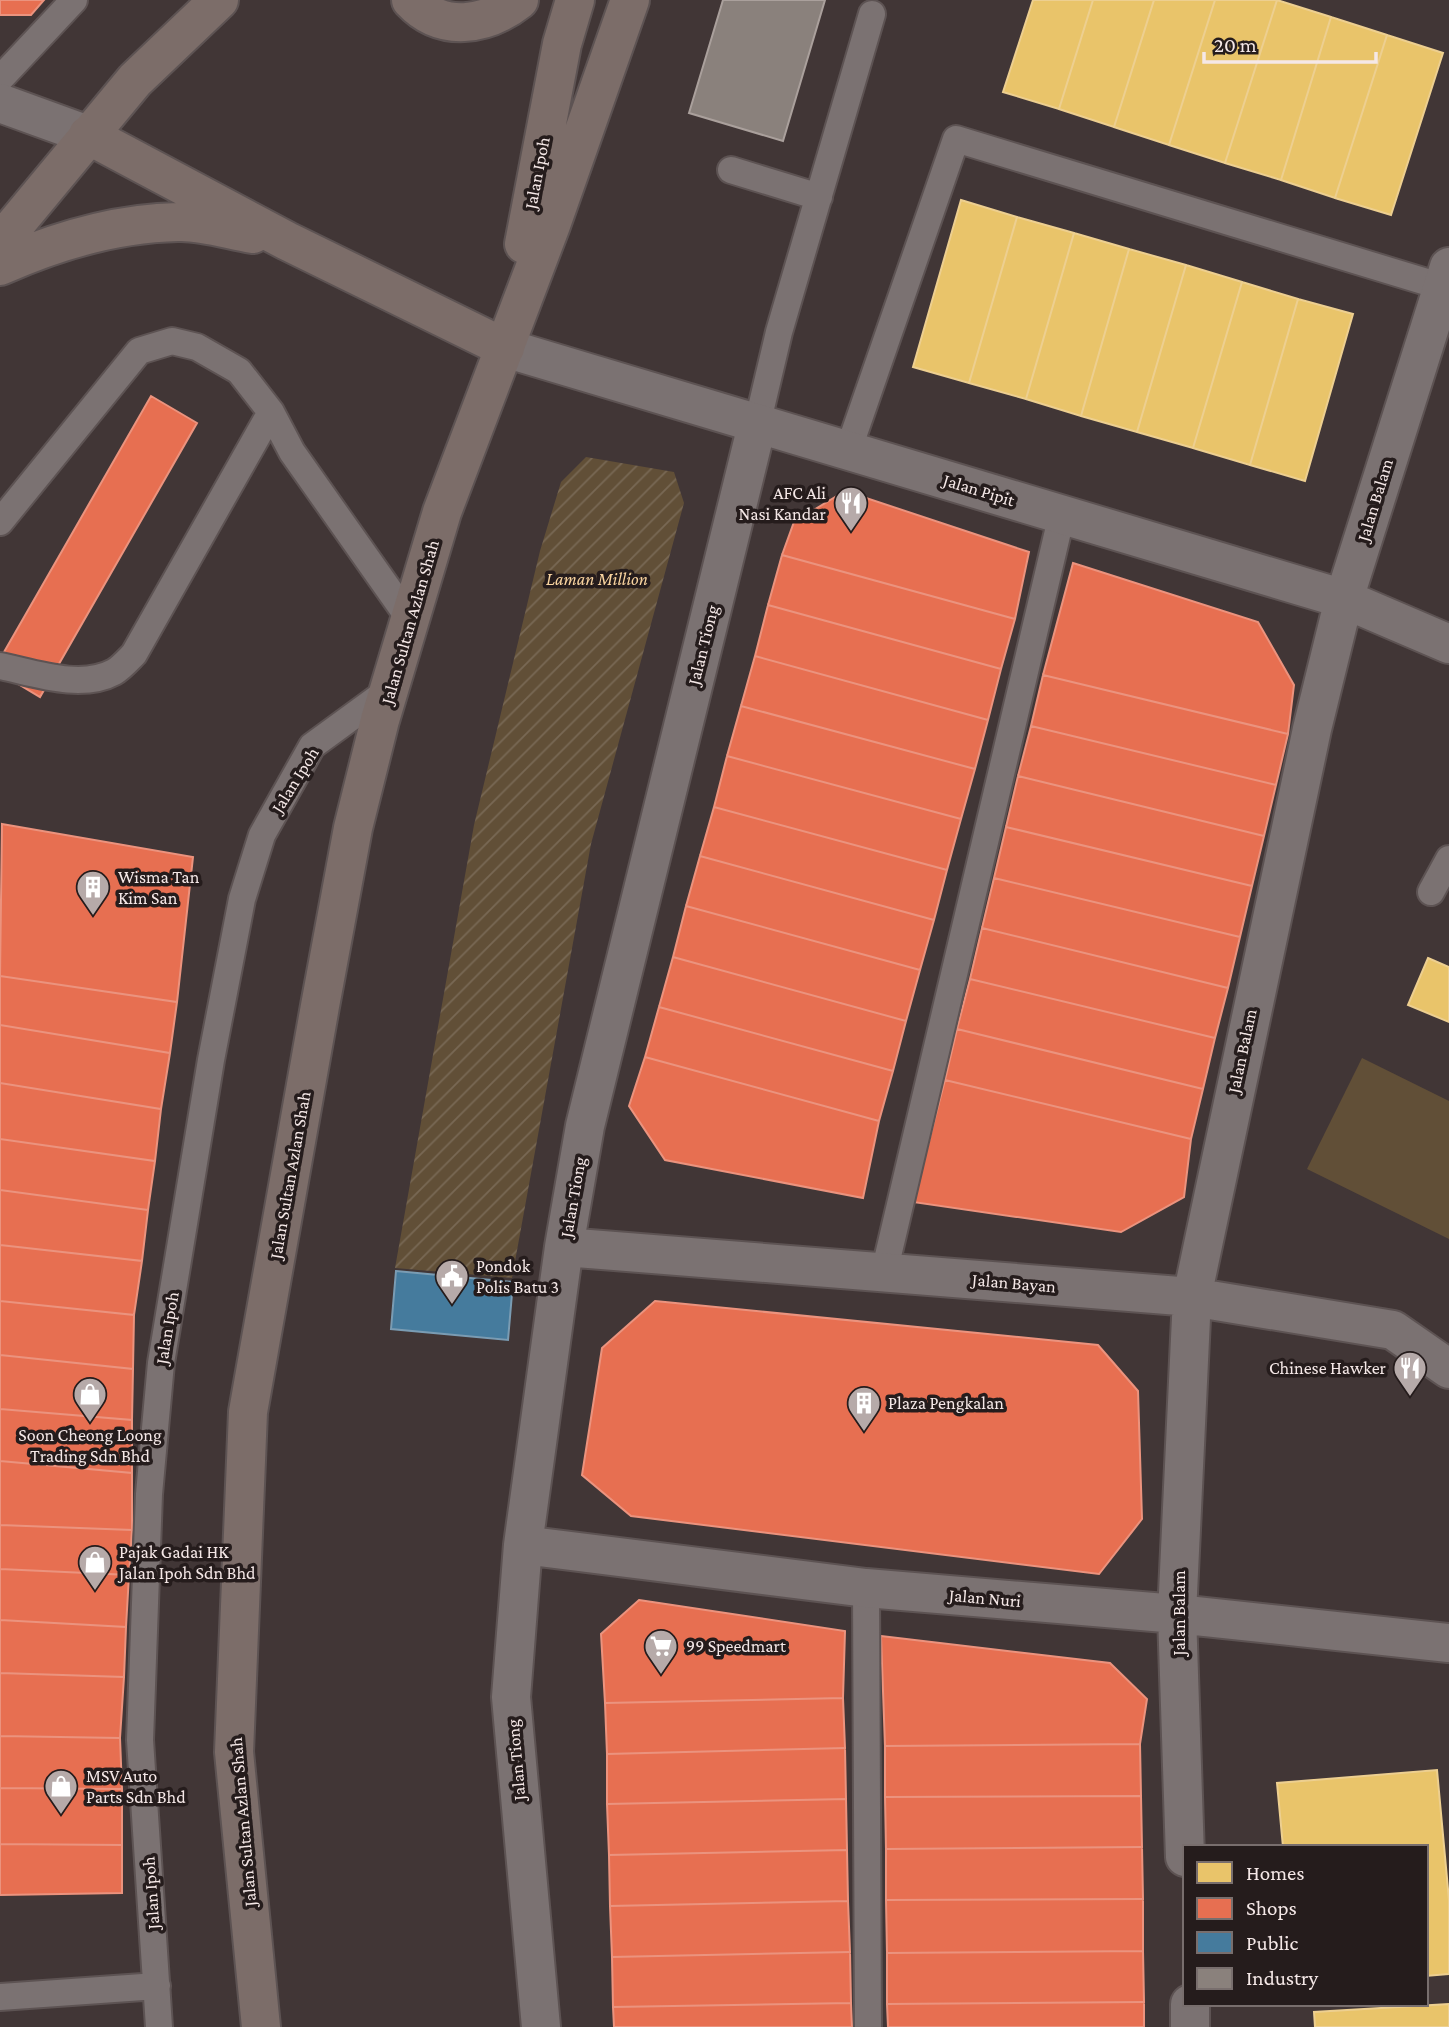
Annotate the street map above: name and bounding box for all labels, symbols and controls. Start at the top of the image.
scale bar [1204,21,1376,65]
text: 20 m [1214,33,1257,57]
street label: Jalan Ipoh [520,135,554,213]
street label: Jalan Balam [1352,456,1397,546]
street label: Jalan Pipit [939,469,1018,511]
place label: AFC Ali Nasi Kandar [738,483,827,524]
restaurant icon: AFC Ali Nasi Kandar [832,484,870,533]
street label: Jalan Sultan Azlan Shah [376,537,443,708]
park label: Laman Million [546,569,648,589]
street label: Jalan Tiong [683,603,723,689]
street label: Jalan Ipoh [266,743,323,818]
place label: Wisma Tan Kim San [118,867,200,908]
building icon: Wisma Tan Kim San [74,868,112,917]
street label: Jalan Balam [1223,1007,1261,1097]
street label: Jalan Sultan Azlan Shah [265,1089,315,1262]
street label: Jalan Tiong [556,1155,590,1241]
place label: Pondok Polis Batu 3 [476,1256,559,1297]
public building icon: Pondok Polis Batu 3 [433,1257,471,1306]
street label: Jalan Bayan [969,1269,1057,1297]
street label: Jalan Ipoh [151,1290,183,1368]
restaurant icon: Chinese Hawker [1391,1349,1429,1398]
place label: Chinese Hawker [1269,1358,1387,1378]
shop icon: Soon Cheong Loong Trading Sdn Bhd [71,1375,109,1424]
building icon: Plaza Pengkalan [845,1384,883,1433]
place label: Plaza Pengkalan [888,1393,1004,1413]
place label: Soon Cheong Loong Trading Sdn Bhd [18,1425,162,1466]
place label: Pajak Gadai HK Jalan Ipoh Sdn Bhd [117,1542,256,1583]
shop icon: Pajak Gadai HK Jalan Ipoh Sdn Bhd [76,1543,114,1592]
street label: Jalan Balam [1169,1570,1189,1658]
street label: Jalan Nuri [946,1585,1022,1611]
supermarket icon: 99 Speedmart [642,1627,680,1676]
place label: 99 Speedmart [686,1636,787,1656]
street label: Jalan Tiong [502,1718,530,1803]
street label: Jalan Sultan Azlan Shah [226,1736,261,1909]
place label: MSV Auto Parts Sdn Bhd [86,1766,186,1807]
shop icon: MSV Auto Parts Sdn Bhd [42,1767,80,1816]
legend [1183,1845,1428,2006]
street label: Jalan Ipoh [138,1855,164,1932]
text: Homes [1246,1861,1305,1885]
text: Shops [1246,1896,1297,1920]
text: Public [1246,1931,1298,1955]
text: Industry [1246,1966,1319,1990]

